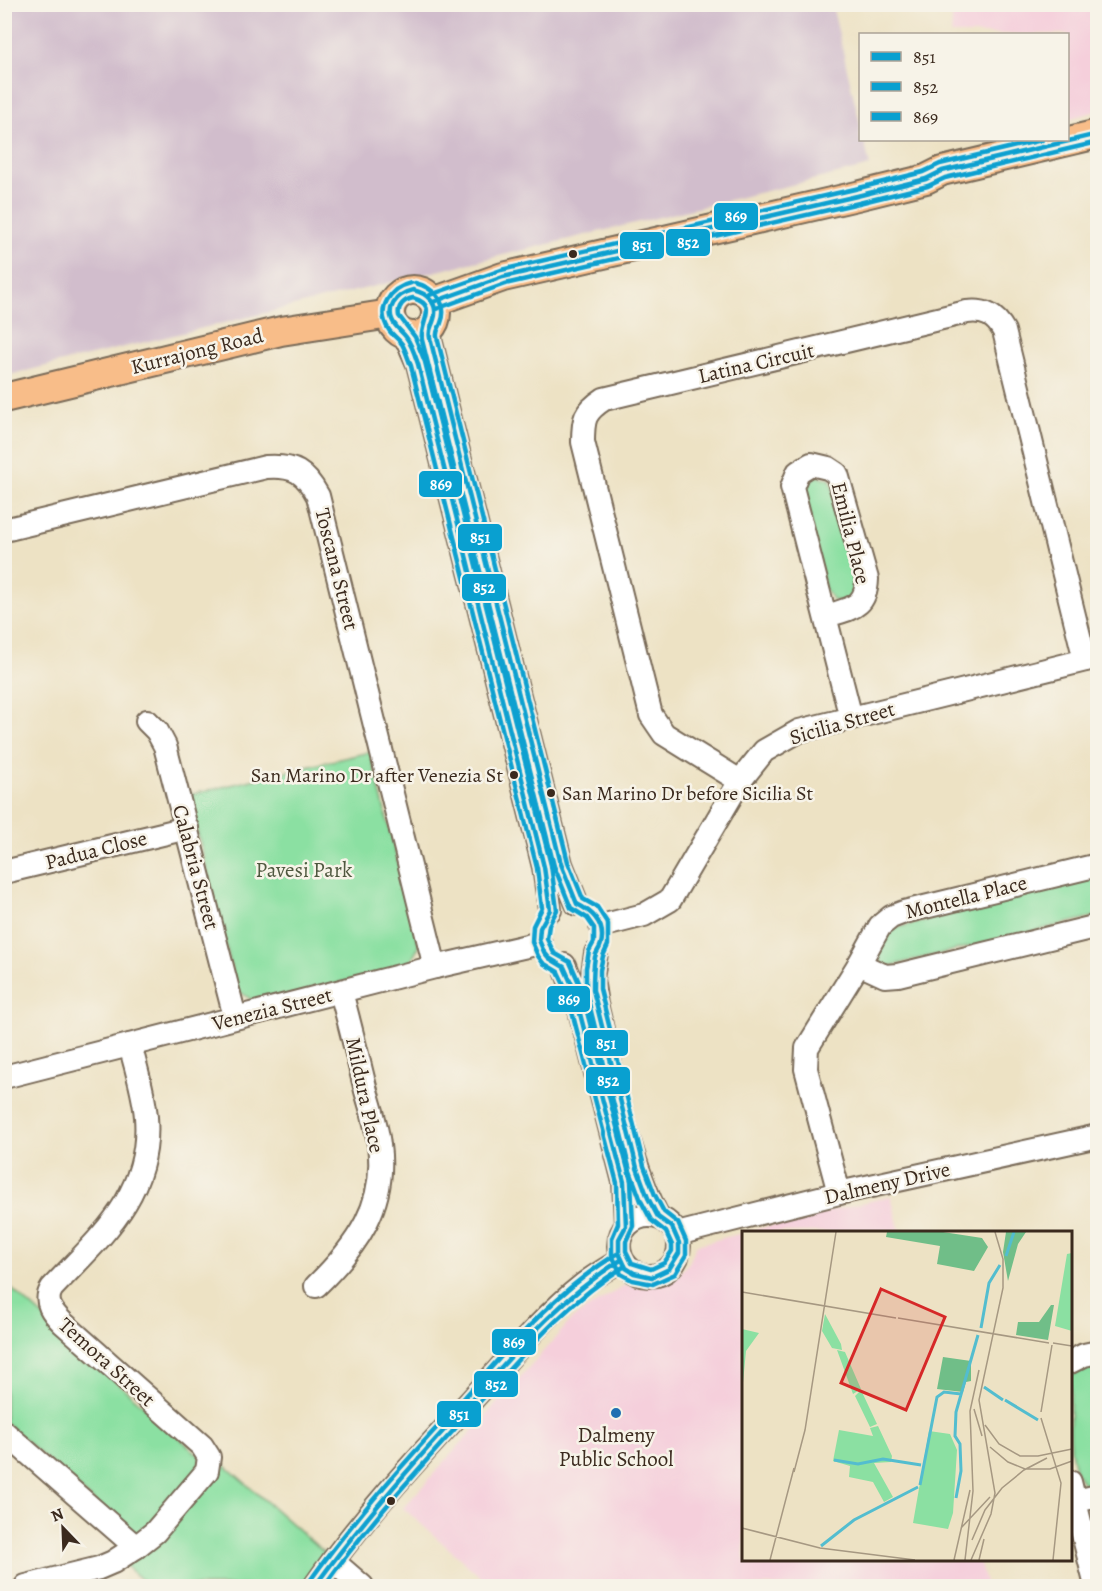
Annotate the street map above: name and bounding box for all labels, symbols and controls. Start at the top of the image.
legend [859,33,1069,141]
text: 851 [913,45,936,69]
text: 852 [913,75,938,99]
text: 869 [913,105,938,129]
line badge: 869 [713,202,759,231]
text: 869 [725,206,747,228]
line badge: 852 [665,228,711,257]
line badge: 851 [619,231,665,260]
text: 852 [677,232,699,254]
text: 851 [632,235,652,257]
unlabelled marker [567,248,579,260]
street label: Kurrajong Road [128,321,267,381]
street label: Latina Circuit [695,336,817,390]
line badge: 869 [418,470,463,498]
text: 869 [430,474,452,496]
street label: Emilia Place [825,479,877,587]
street label: Toscana Street [308,505,366,633]
line badge: 851 [457,523,503,552]
text: 851 [470,527,490,549]
line badge: 852 [461,573,507,602]
text: 852 [473,577,495,599]
street label: Sicilia Street [786,695,898,751]
place label: San Marino Dr after Venezia St [251,762,503,789]
marker: San Marino Dr after Venezia St [508,769,520,781]
place label: San Marino Dr before Sicilia St [562,780,814,807]
marker: San Marino Dr before Sicilia St [545,787,557,799]
street label: Calabria Street [166,802,226,933]
street label: Padua Close [42,824,150,876]
park label: Pavesi Park [256,856,353,884]
street label: Montella Place [902,868,1030,926]
street label: Venezia Street [208,981,335,1038]
line badge: 869 [546,985,591,1013]
text: 869 [558,989,580,1011]
line badge: 851 [583,1029,629,1057]
text: 851 [596,1033,616,1055]
street label: Mildura Place [339,1035,391,1155]
line badge: 852 [585,1066,631,1095]
text: 852 [597,1070,619,1092]
street label: Dalmeny Drive [821,1155,953,1211]
inset map [742,1231,1072,1561]
street label: Temora Street [53,1311,161,1413]
line badge: 869 [491,1328,537,1356]
text: 869 [503,1332,525,1354]
line badge: 852 [473,1370,519,1398]
text: 852 [485,1374,507,1396]
line badge: 851 [436,1400,482,1428]
text: 851 [449,1404,469,1426]
marker: Dalmeny Public School [609,1406,623,1420]
place label: Dalmeny Public School [559,1421,673,1473]
unlabelled marker [385,1495,397,1507]
north arrow [33,1498,93,1558]
text: N [48,1503,68,1528]

